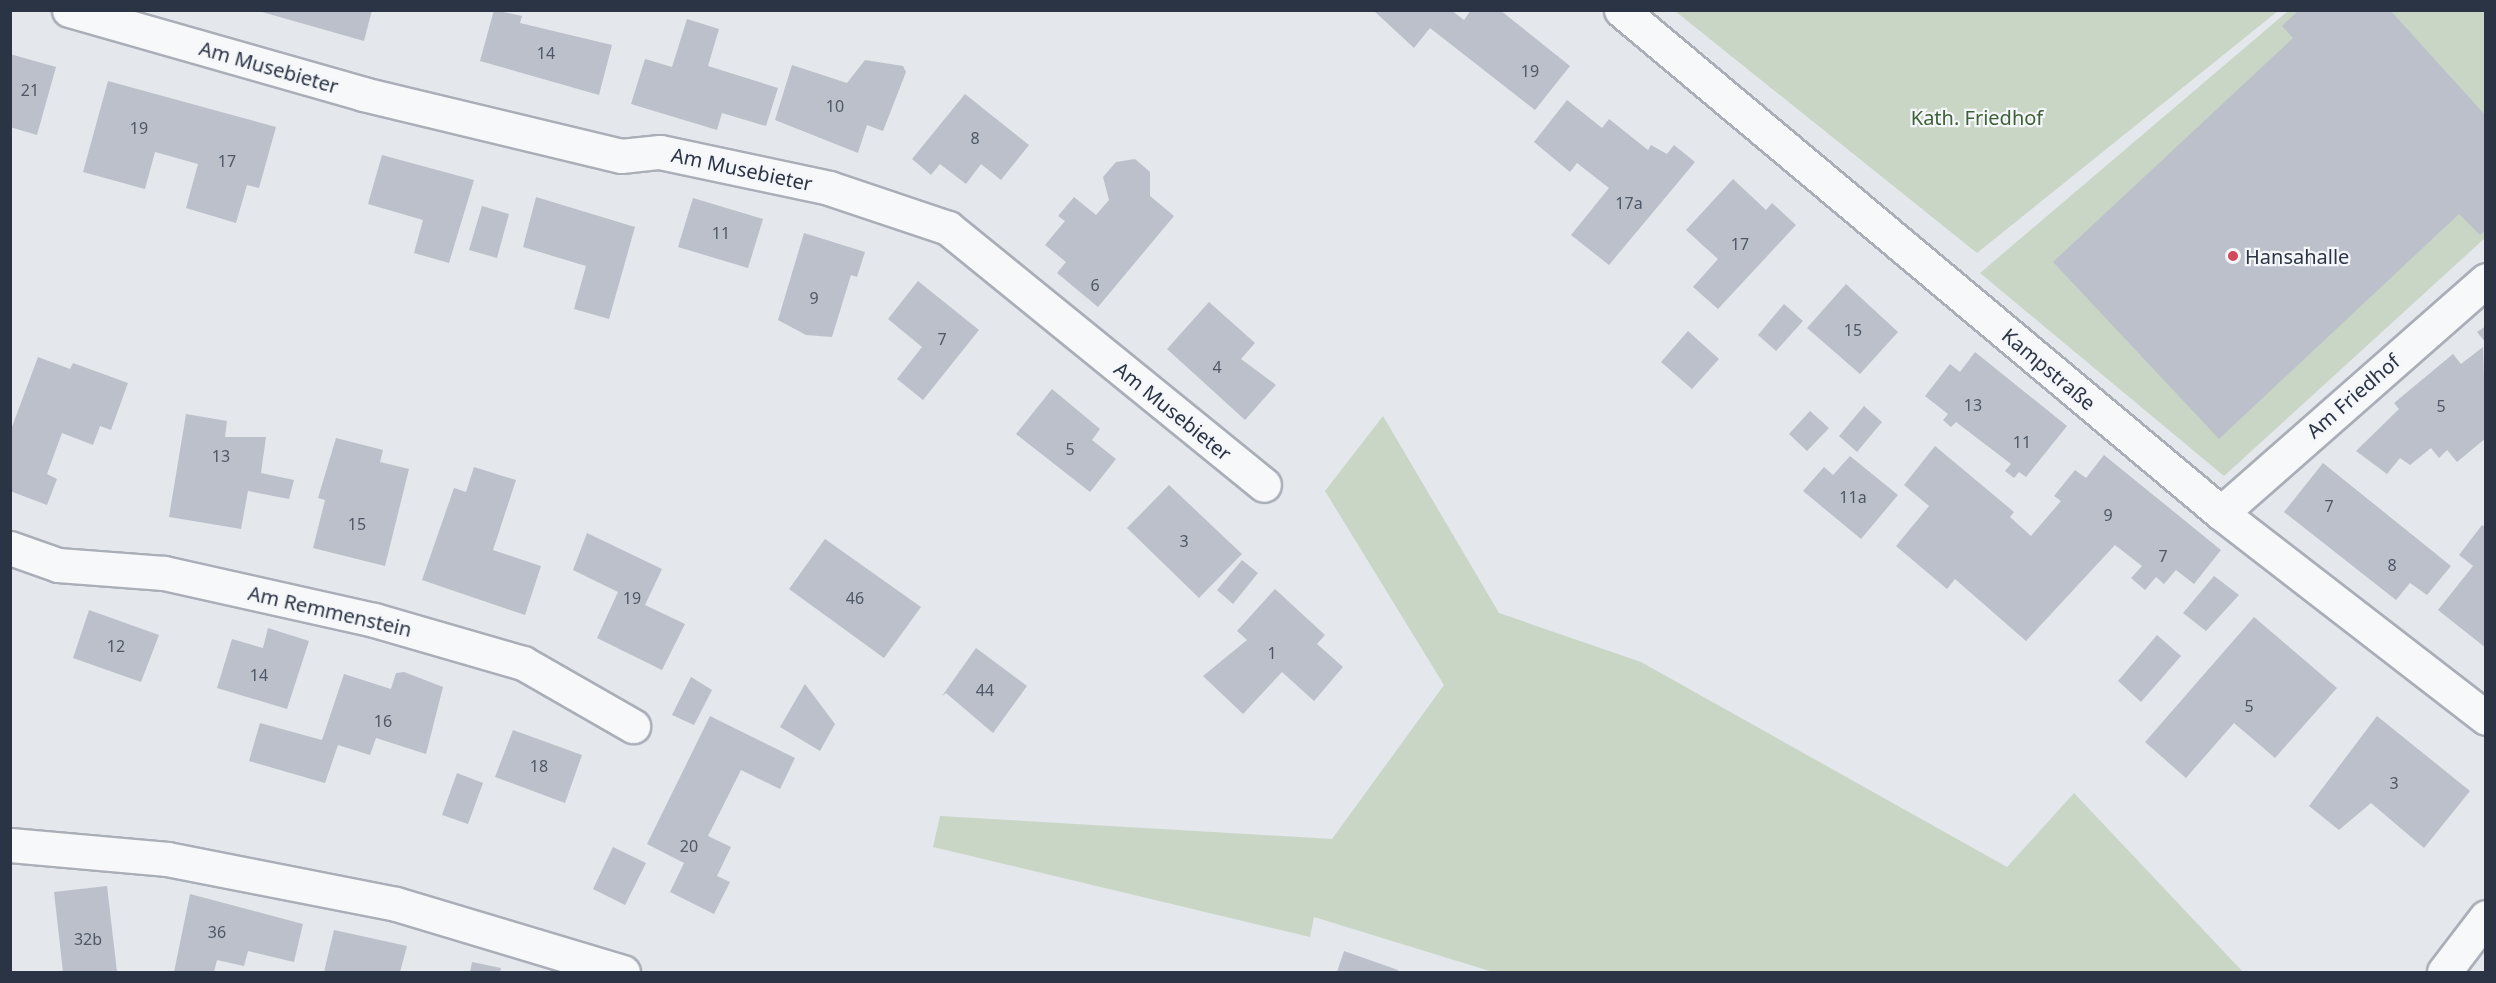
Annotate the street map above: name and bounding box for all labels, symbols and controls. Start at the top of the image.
street label: Am Musebieter [197,36,341,98]
house number: 14 [537,43,555,63]
house number: 19 [1521,61,1539,81]
house number: 21 [21,80,39,100]
house number: 10 [826,96,844,116]
park label: Kath. Friedhof [1911,105,2043,129]
house number: 19 [130,118,148,138]
house number: 8 [970,128,980,148]
street label: Am Musebieter [669,142,815,196]
house number: 17 [218,151,236,171]
house number: 17a [1615,193,1643,213]
house number: 11 [712,223,730,243]
house number: 17 [1731,234,1749,254]
place label: Hansahalle [2245,244,2349,268]
marker: Hansahalle [2226,249,2240,263]
house number: 6 [1090,275,1100,295]
house number: 9 [809,288,819,308]
house number: 15 [1844,320,1862,340]
street label: Kampstraße [1997,323,2101,415]
house number: 7 [937,329,947,349]
street label: Am Friedhof [2302,349,2404,443]
street label: Am Musebieter [1110,357,1236,465]
house number: 4 [1212,357,1222,377]
house number: 13 [1964,395,1982,415]
house number: 5 [2436,396,2446,416]
house number: 11 [2013,432,2031,452]
house number: 5 [1065,439,1075,459]
house number: 13 [212,446,230,466]
house number: 11a [1839,487,1867,507]
house number: 7 [2324,496,2334,516]
house number: 9 [2103,505,2113,525]
house number: 15 [348,514,366,534]
house number: 3 [1179,531,1189,551]
house number: 7 [2158,546,2168,566]
house number: 8 [2387,555,2397,575]
street label: Am Remmenstein [246,581,414,641]
house number: 19 [623,588,641,608]
house number: 46 [846,588,864,608]
house number: 12 [107,636,125,656]
house number: 1 [1267,643,1277,663]
house number: 14 [250,665,268,685]
house number: 44 [976,680,994,700]
house number: 5 [2244,696,2254,716]
house number: 16 [374,711,392,731]
house number: 18 [530,756,548,776]
house number: 3 [2389,773,2399,793]
house number: 20 [680,836,698,856]
house number: 36 [208,922,226,942]
house number: 32b [74,929,102,949]

